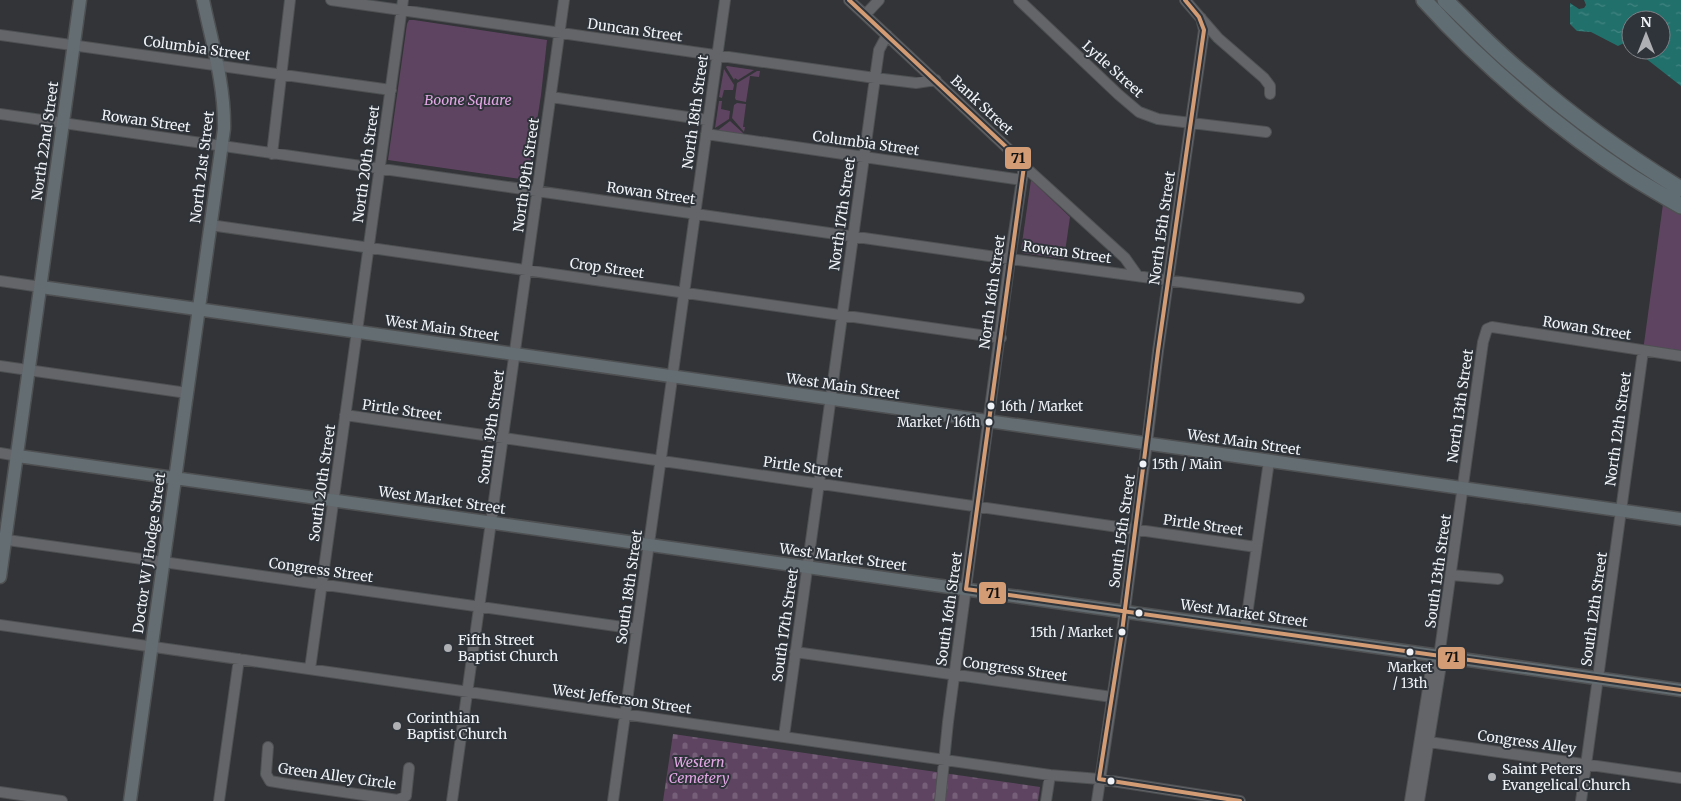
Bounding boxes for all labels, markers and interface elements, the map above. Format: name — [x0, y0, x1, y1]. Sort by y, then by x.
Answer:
north arrow — [1621, 10, 1671, 60]
text: N — [1640, 13, 1652, 31]
street label: Duncan Street — [586, 14, 684, 46]
street label: Columbia Street — [143, 32, 252, 64]
street label: Lytle Street — [1079, 37, 1148, 102]
street label: North 18th Street — [678, 53, 712, 170]
street label: Bank Street — [947, 72, 1017, 139]
street label: North 22nd Street — [28, 80, 62, 202]
park label: Boone Square — [424, 91, 512, 109]
street label: North 20th Street — [349, 104, 383, 224]
street label: Rowan Street — [100, 106, 192, 136]
street label: North 21st Street — [186, 109, 218, 224]
street label: North 19th Street — [509, 116, 543, 233]
street label: Columbia Street — [812, 127, 921, 159]
line badge: 71 — [1004, 146, 1032, 170]
text: 71 — [1011, 149, 1026, 167]
street label: North 17th Street — [825, 156, 859, 272]
street label: North 15th Street — [1145, 169, 1179, 286]
street label: Rowan Street — [605, 178, 697, 208]
street label: North 16th Street — [975, 233, 1009, 350]
street label: Rowan Street — [1021, 237, 1113, 267]
street label: Crop Street — [569, 254, 646, 282]
street label: West Main Street — [383, 311, 501, 345]
street label: Rowan Street — [1541, 312, 1633, 344]
street label: North 13th Street — [1443, 347, 1477, 464]
street label: South 19th Street — [474, 368, 508, 485]
street label: West Main Street — [784, 369, 902, 403]
street label: North 12th Street — [1601, 370, 1635, 487]
street label: Pirtle Street — [361, 396, 444, 425]
place label: 16th / Market — [1000, 398, 1083, 415]
marker: 16th / Market — [986, 401, 996, 411]
place label: Market / 16th — [897, 414, 980, 431]
marker: Market / 16th — [984, 417, 994, 427]
street label: South 20th Street — [305, 423, 339, 543]
street label: West Main Street — [1185, 425, 1303, 459]
street label: Pirtle Street — [762, 453, 845, 482]
place label: 15th / Main — [1152, 456, 1223, 473]
marker: 15th / Main — [1138, 459, 1148, 469]
street label: Doctor W J Hodge Street — [129, 471, 169, 635]
street label: South 15th Street — [1105, 472, 1139, 589]
street label: West Market Street — [376, 482, 507, 518]
street label: Pirtle Street — [1162, 511, 1245, 540]
street label: South 13th Street — [1421, 512, 1455, 629]
street label: South 18th Street — [612, 528, 646, 645]
street label: West Market Street — [777, 539, 908, 575]
street label: South 16th Street — [932, 550, 966, 667]
street label: South 12th Street — [1577, 550, 1611, 667]
street label: Congress Street — [268, 554, 375, 586]
street label: South 17th Street — [768, 567, 802, 683]
line badge: 71 — [978, 581, 1007, 605]
text: 71 — [986, 584, 1001, 602]
street label: West Market Street — [1178, 595, 1309, 631]
unlabelled marker — [1134, 608, 1144, 618]
place label: 15th / Market — [1030, 624, 1113, 641]
marker: 15th / Market — [1117, 627, 1127, 637]
place label: Fifth Street Baptist Church — [458, 631, 558, 665]
marker: Fifth Street Baptist Church — [442, 642, 454, 654]
line badge: 71 — [1437, 646, 1466, 670]
marker: Market / 13th — [1405, 647, 1415, 657]
text: 71 — [1445, 648, 1460, 666]
street label: Congress Street — [962, 653, 1069, 685]
place label: Market / 13th — [1387, 659, 1433, 692]
street label: West Jefferson Street — [550, 680, 693, 718]
place label: Corinthian Baptist Church — [407, 709, 507, 743]
marker: Corinthian Baptist Church — [391, 720, 403, 732]
street label: Congress Alley — [1476, 726, 1578, 758]
park label: Western Cemetery — [668, 753, 730, 787]
street label: Green Alley Circle — [277, 759, 397, 793]
place label: Saint Peters Evangelical Church — [1502, 760, 1631, 794]
marker: Saint Peters Evangelical Church — [1486, 771, 1498, 783]
unlabelled marker — [1106, 776, 1116, 786]

